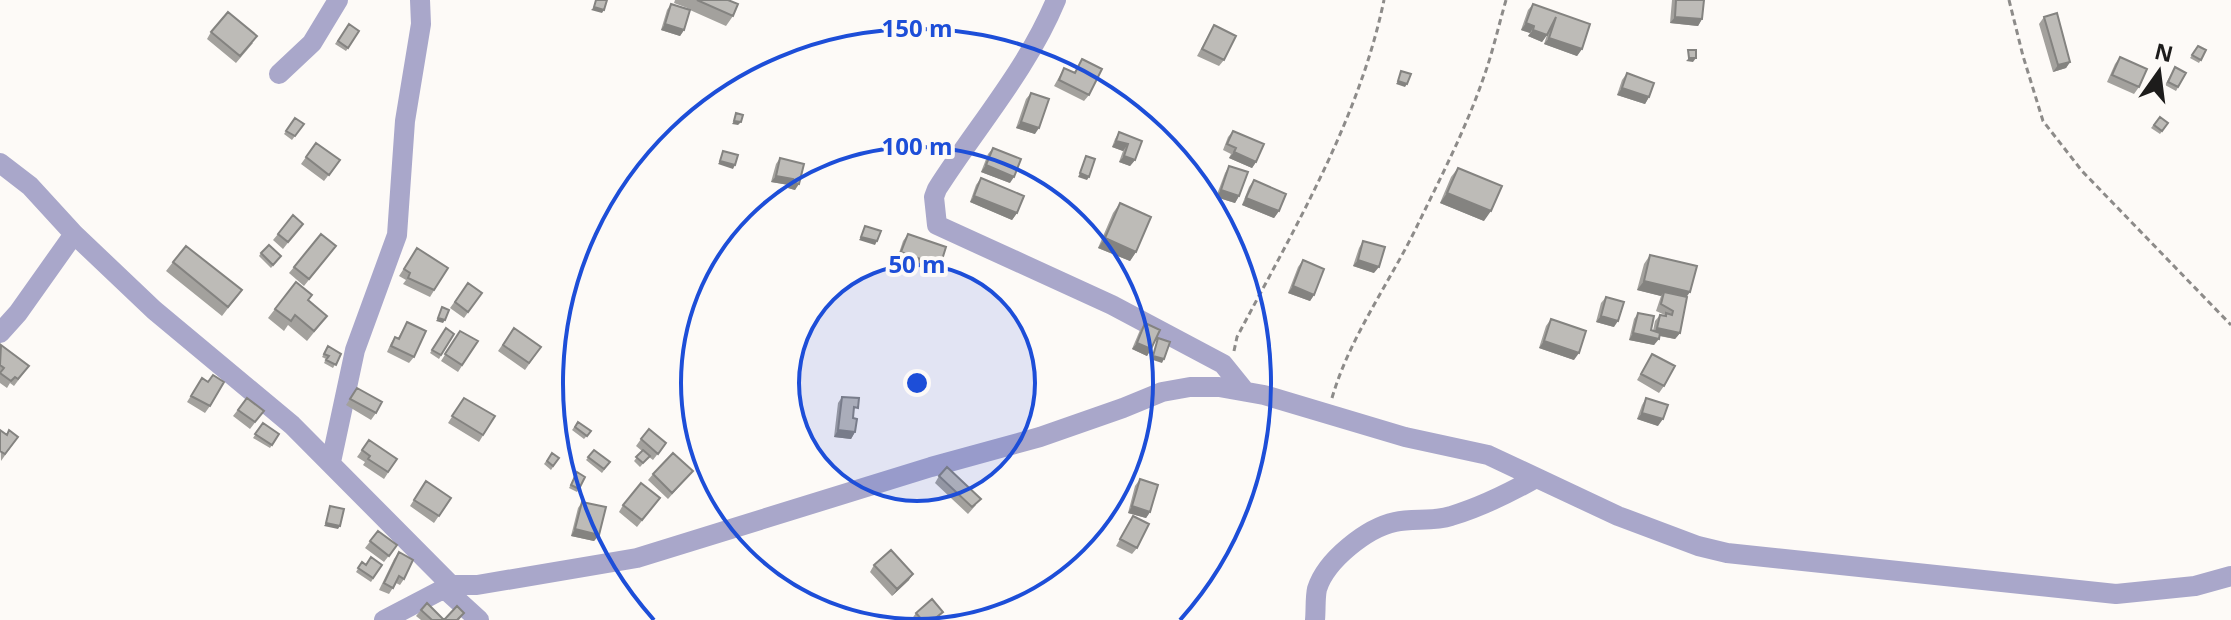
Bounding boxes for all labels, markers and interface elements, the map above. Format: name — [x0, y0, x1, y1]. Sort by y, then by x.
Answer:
text: 150 m — [882, 11, 952, 44]
north arrow — [2119, 32, 2199, 112]
text: N — [2152, 35, 2176, 68]
text: 100 m — [882, 129, 952, 162]
text: 50 m — [888, 247, 946, 280]
centre of rings — [903, 369, 931, 397]

